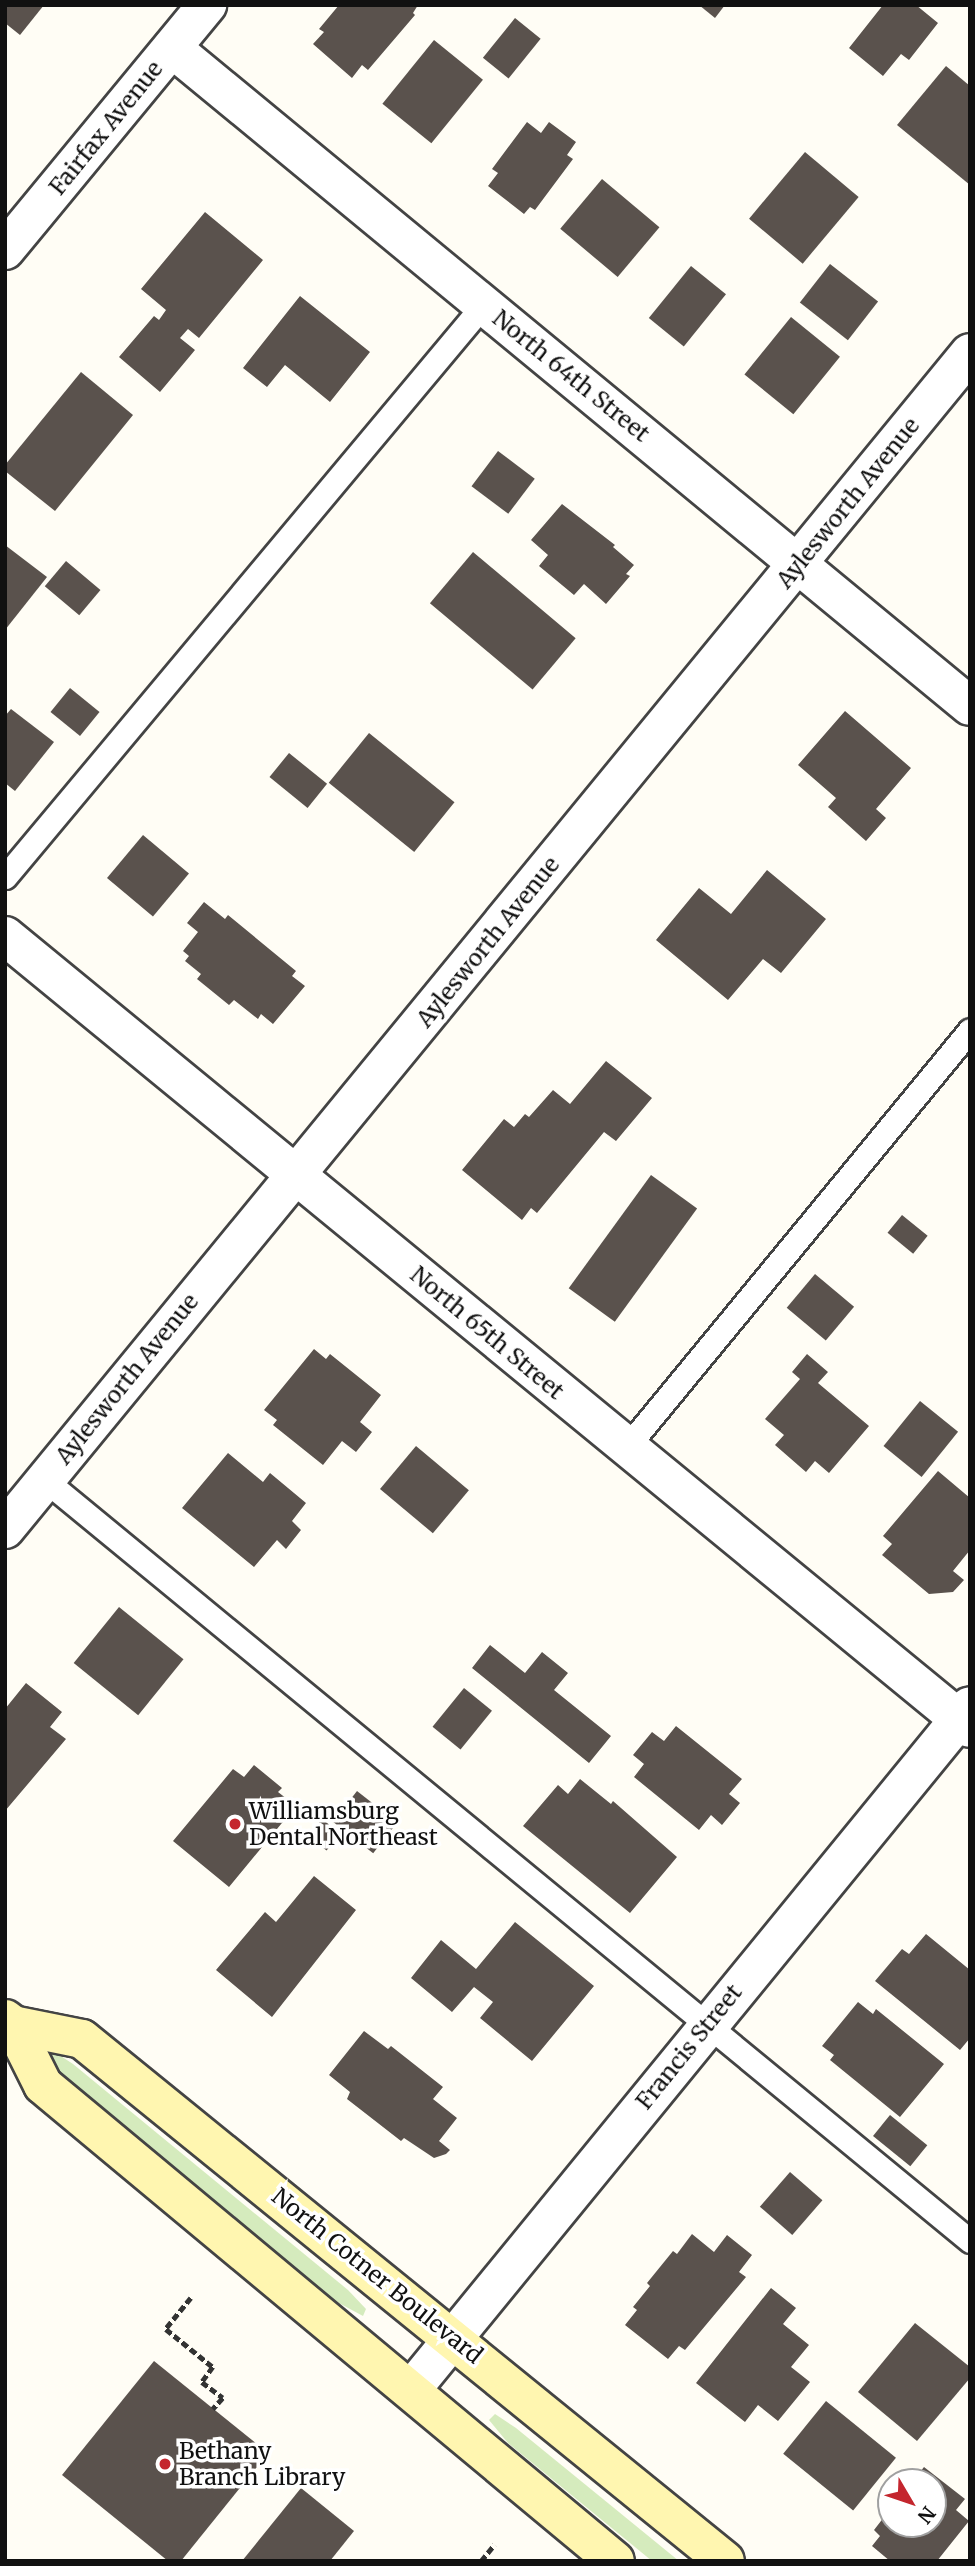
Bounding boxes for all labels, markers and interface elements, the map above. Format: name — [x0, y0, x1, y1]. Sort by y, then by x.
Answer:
street label: Fairfax Avenue — [44, 55, 168, 201]
street label: North 64th Street — [487, 304, 655, 448]
street label: Aylesworth Avenue — [771, 412, 925, 594]
street label: Aylesworth Avenue — [411, 851, 565, 1033]
street label: North 65th Street — [405, 1261, 569, 1405]
street label: Aylesworth Avenue — [50, 1288, 204, 1470]
place label: Williamsburg Dental Northeast — [249, 1797, 438, 1851]
marker: Williamsburg Dental Northeast — [227, 1816, 243, 1832]
street label: Francis Street — [630, 1979, 748, 2115]
street label: North Cotner Boulevard — [266, 2183, 488, 2369]
place label: Bethany Branch Library — [179, 2437, 345, 2491]
marker: Bethany Branch Library — [157, 2456, 173, 2472]
north arrow — [877, 2468, 947, 2538]
text: N — [913, 2502, 941, 2528]

